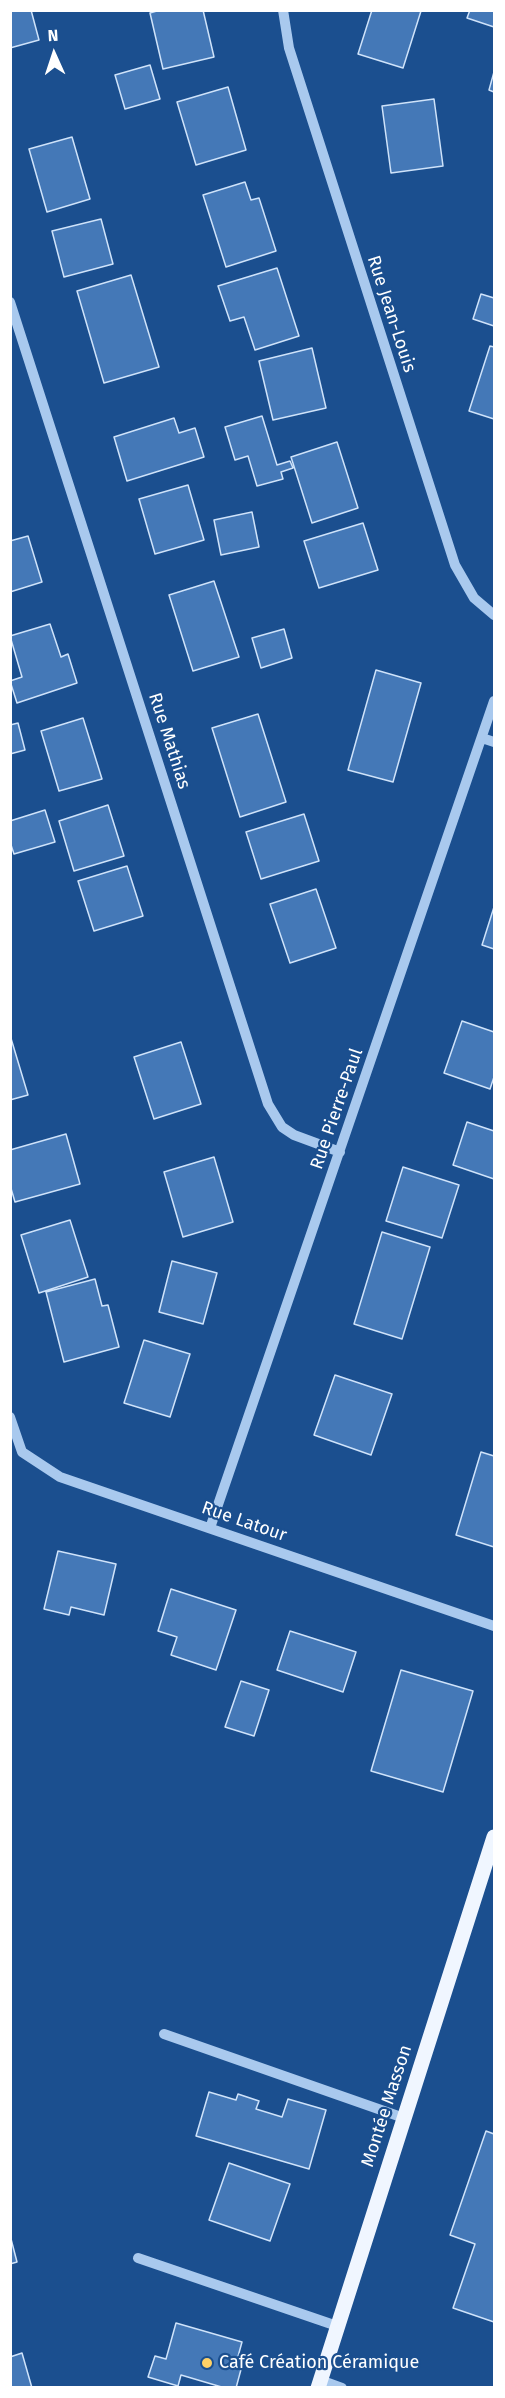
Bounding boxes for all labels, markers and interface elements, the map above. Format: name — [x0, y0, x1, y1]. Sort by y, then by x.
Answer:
north arrow — [24, 24, 84, 84]
text: N — [47, 26, 59, 45]
street label: Rue Jean-Louis — [362, 253, 420, 375]
street label: Rue Mathias — [143, 690, 195, 792]
street label: Rue Pierre-Paul — [306, 1046, 368, 1172]
street label: Rue Latour — [199, 1497, 289, 1547]
street label: Montée Masson — [357, 2042, 417, 2170]
place label: Café Création Céramique — [219, 2352, 419, 2374]
marker: Café Création Céramique — [200, 2356, 214, 2370]

